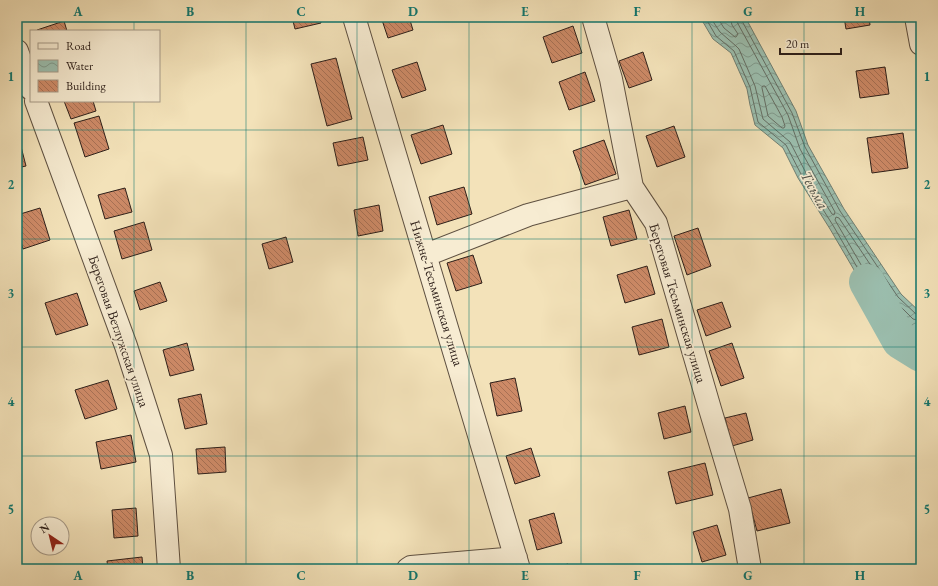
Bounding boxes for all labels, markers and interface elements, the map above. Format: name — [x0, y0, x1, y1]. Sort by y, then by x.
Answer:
text: A — [72, 3, 83, 20]
text: B — [186, 3, 194, 20]
text: C — [296, 3, 306, 20]
text: D — [408, 3, 418, 20]
text: E — [521, 3, 529, 20]
text: F — [633, 3, 641, 20]
text: G — [743, 3, 753, 20]
text: H — [855, 3, 866, 20]
legend — [30, 30, 160, 102]
scale bar — [780, 30, 841, 56]
text: 20 m — [786, 36, 810, 52]
text: Road — [66, 38, 92, 54]
text: Water — [66, 58, 93, 74]
text: 1 — [8, 68, 15, 85]
text: 1 — [924, 68, 931, 85]
text: Building — [66, 78, 107, 94]
water label: Тесьма — [797, 167, 833, 213]
text: 2 — [8, 176, 15, 193]
text: 2 — [924, 176, 931, 193]
street label: Нижне-Тесьминская улица — [406, 218, 468, 368]
street label: Береговая Тесьминская улица — [645, 221, 711, 385]
street label: Береговая Ветлужская улица — [85, 253, 154, 410]
text: 3 — [8, 285, 15, 302]
text: 3 — [924, 285, 931, 302]
text: 4 — [8, 393, 15, 410]
text: 4 — [924, 393, 931, 410]
text: 5 — [8, 501, 14, 518]
text: 5 — [924, 501, 930, 518]
north arrow — [30, 516, 70, 556]
text: N — [37, 519, 52, 536]
text: A — [72, 567, 83, 584]
text: B — [186, 567, 194, 584]
text: C — [296, 567, 306, 584]
text: D — [408, 567, 418, 584]
text: E — [521, 567, 529, 584]
text: F — [633, 567, 641, 584]
text: G — [743, 567, 753, 584]
text: H — [855, 567, 866, 584]

